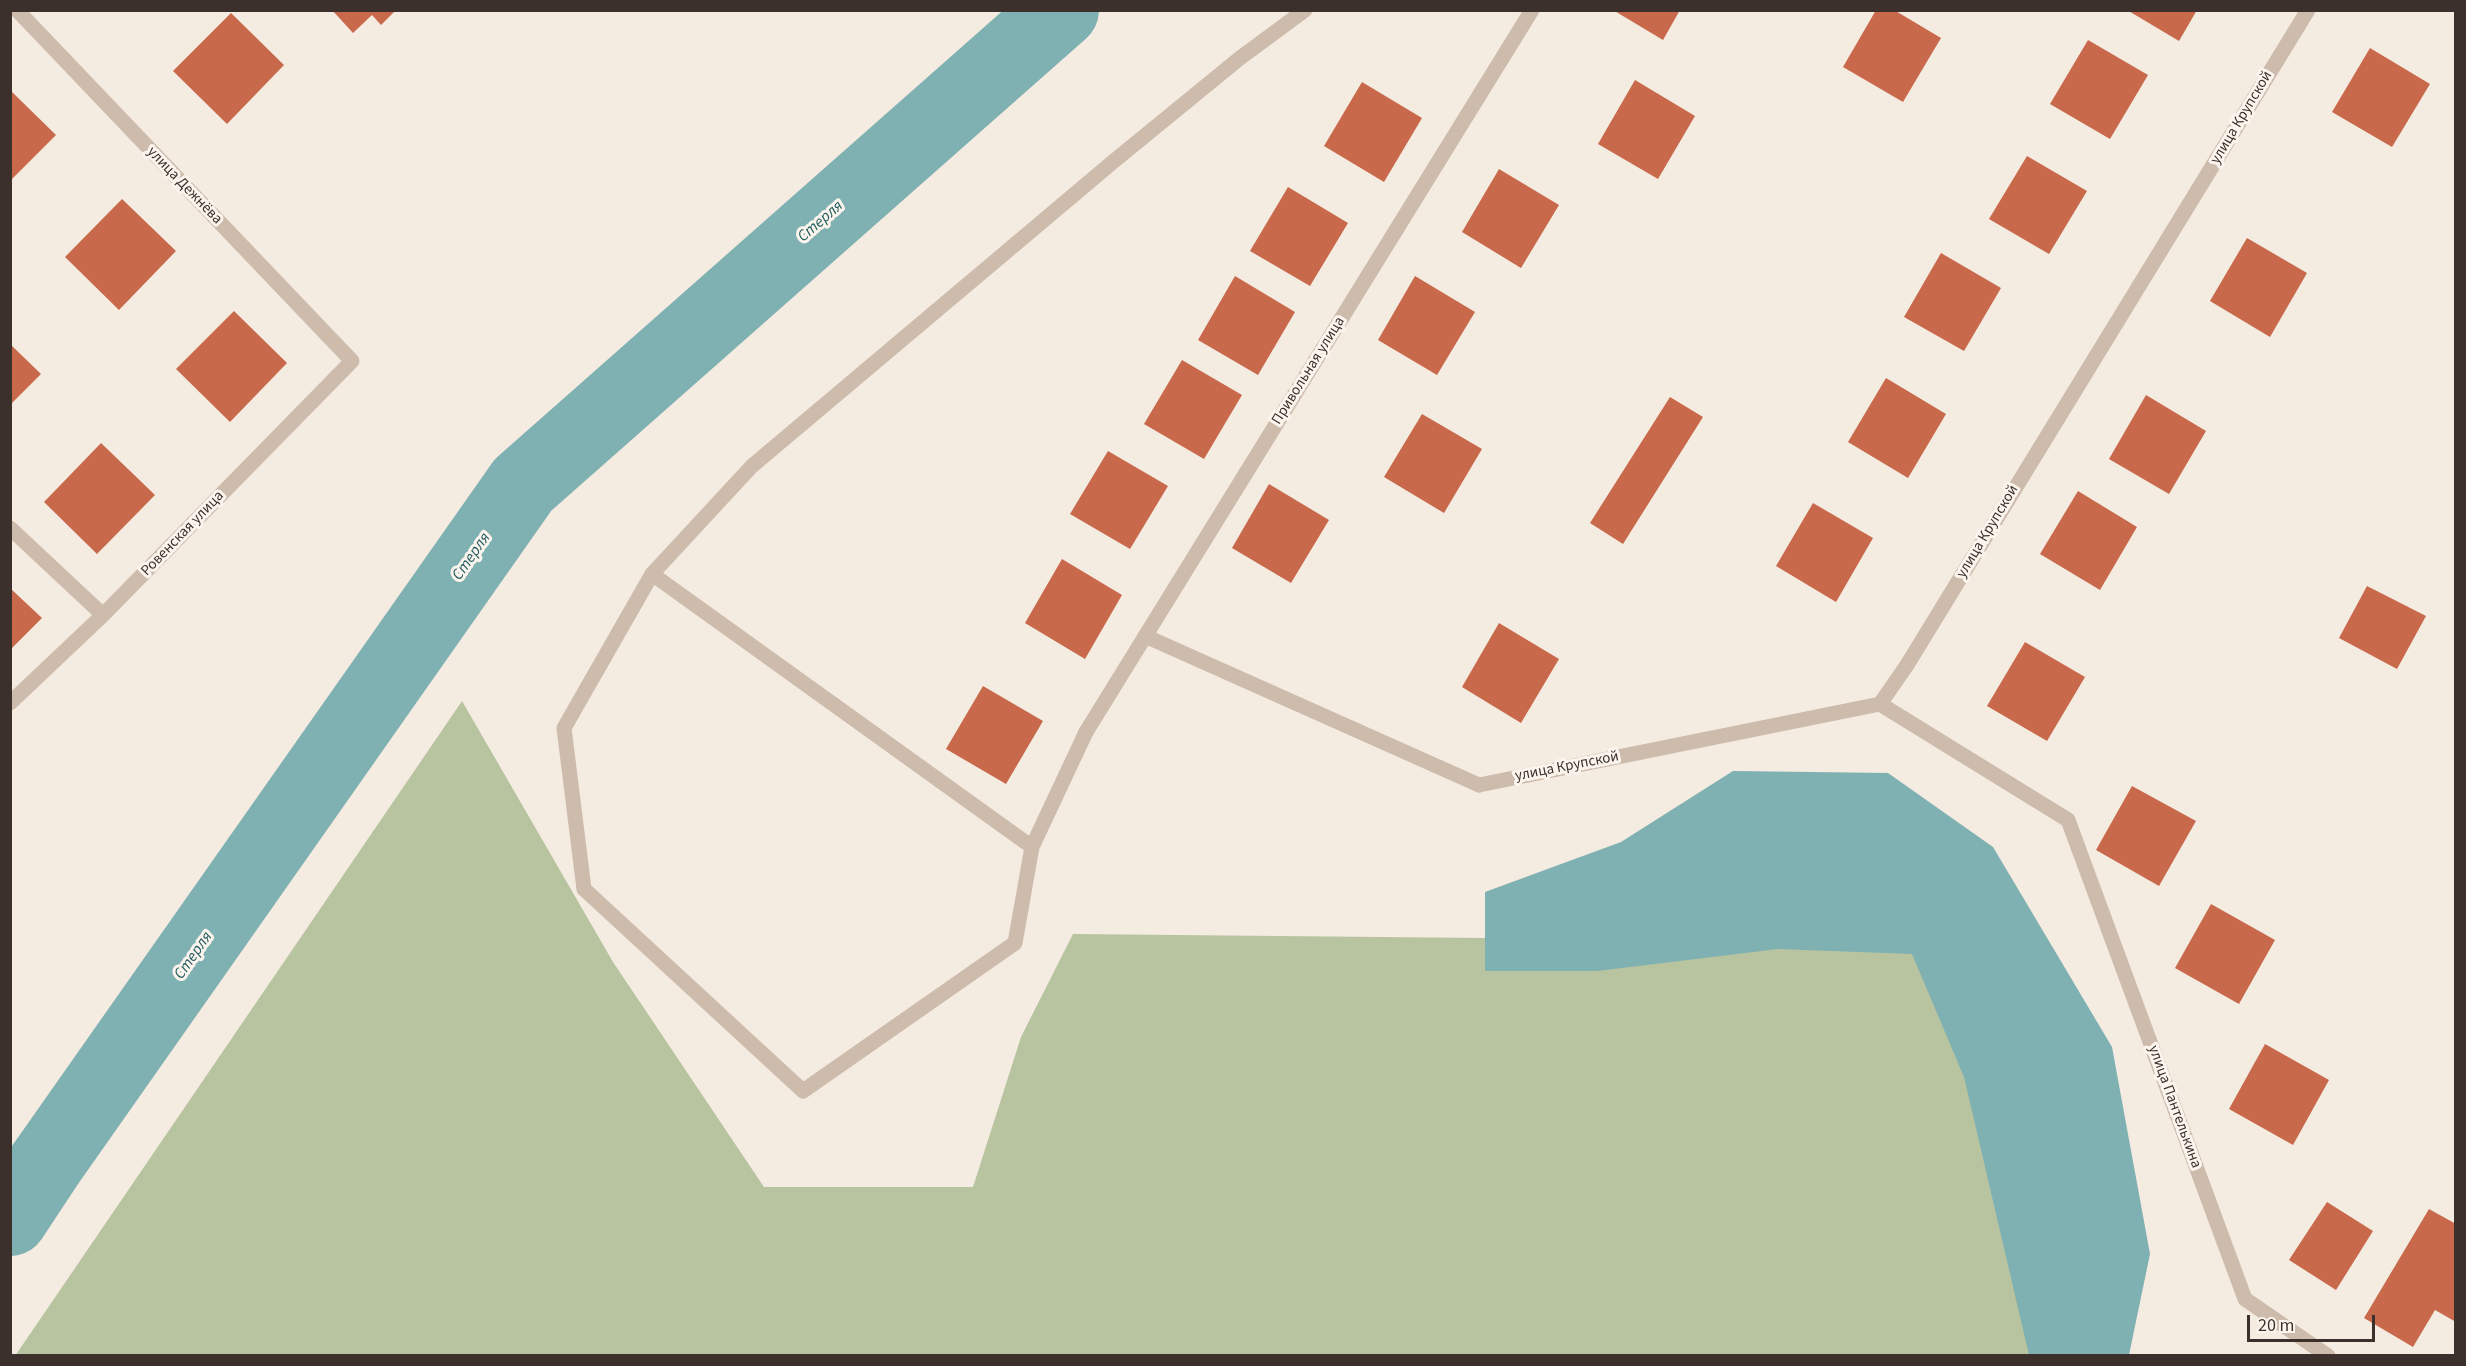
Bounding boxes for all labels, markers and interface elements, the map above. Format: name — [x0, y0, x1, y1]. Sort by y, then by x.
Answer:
street label: улица Крупской — [2207, 68, 2277, 168]
street label: улица Дежнёва — [143, 144, 225, 228]
water label: Стерля — [794, 197, 848, 247]
street label: Привольная улица — [1269, 314, 1349, 428]
street label: улица Крупской — [1953, 482, 2023, 582]
street label: Ровенская улица — [138, 488, 228, 580]
water label: Стерля — [449, 529, 495, 585]
street label: улица Крупской — [1514, 748, 1620, 786]
water label: Стерля — [171, 928, 217, 984]
street label: улица Пантелькина — [2143, 1043, 2205, 1171]
scale bar — [2250, 1303, 2378, 1341]
text: 20 m — [2258, 1313, 2294, 1338]

